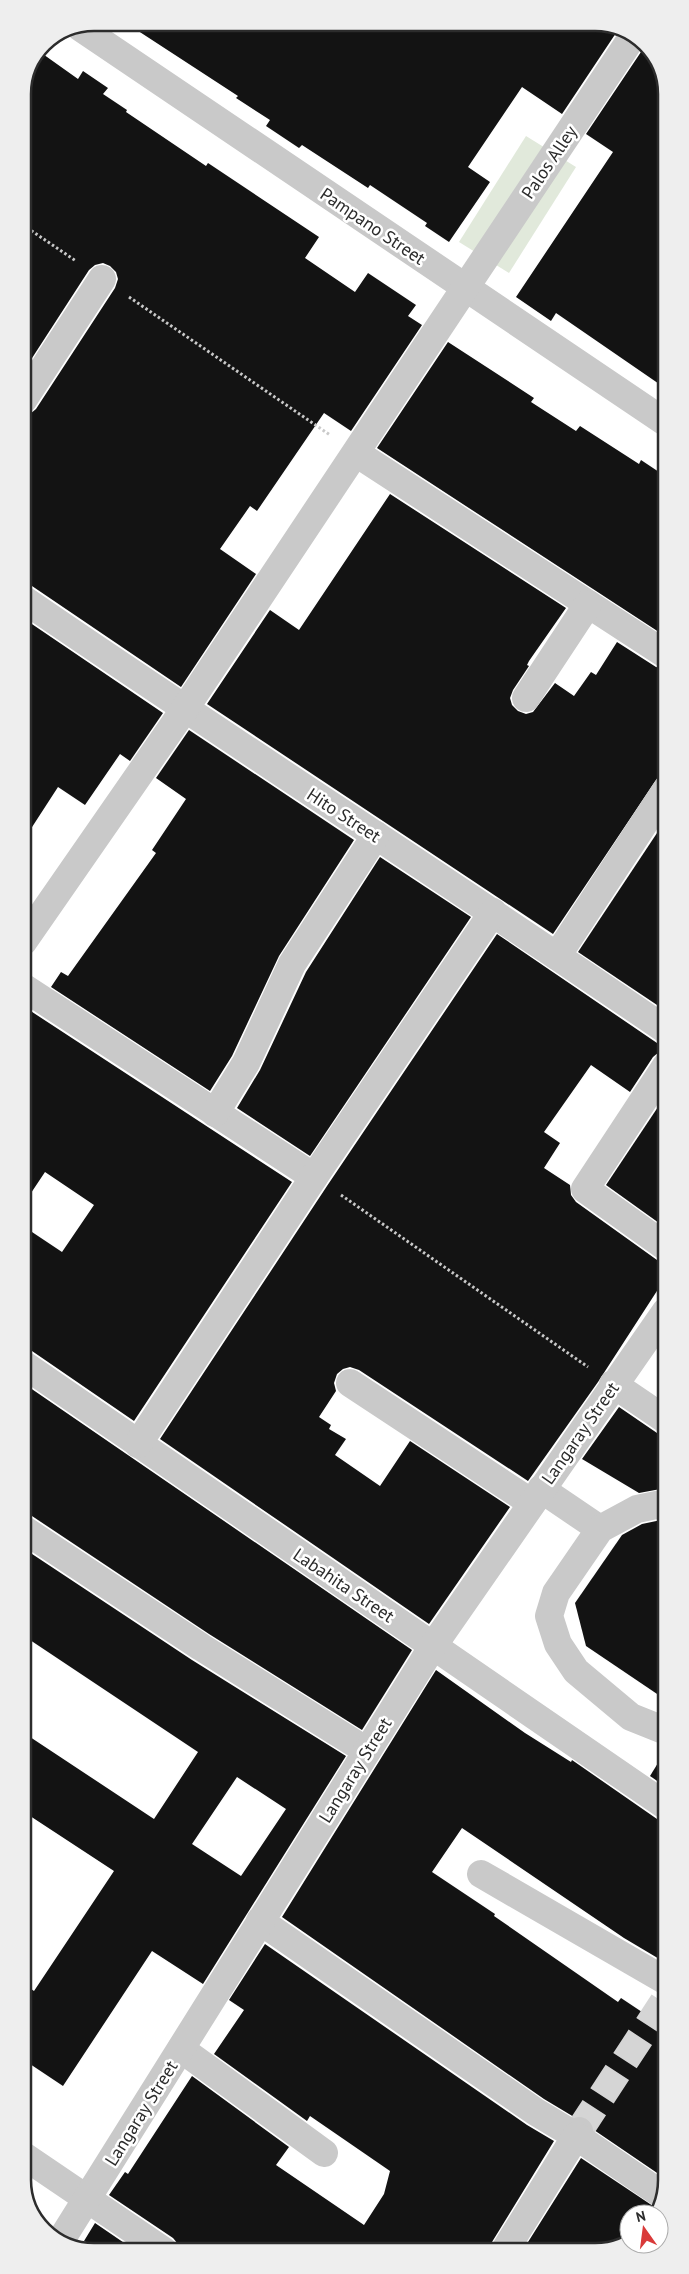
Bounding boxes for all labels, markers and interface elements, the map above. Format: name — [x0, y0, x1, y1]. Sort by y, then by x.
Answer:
street label: Palos Alley — [516, 121, 582, 203]
street label: Pampano Street — [316, 182, 430, 270]
street label: Hito Street — [303, 783, 385, 847]
street label: Langaray Street — [536, 1377, 624, 1489]
street label: Labahita Street — [289, 1543, 399, 1627]
street label: Langaray Street — [313, 1713, 397, 1827]
street label: Langaray Street — [99, 2056, 183, 2170]
north arrow — [619, 2204, 669, 2254]
text: N — [634, 2207, 647, 2226]

